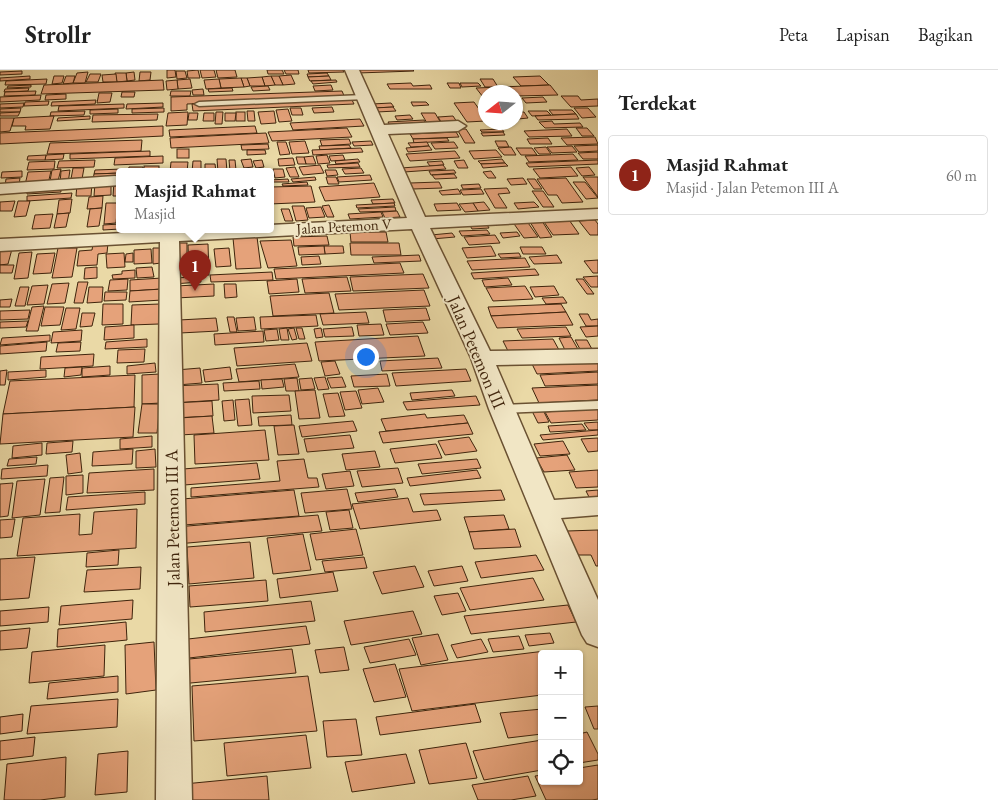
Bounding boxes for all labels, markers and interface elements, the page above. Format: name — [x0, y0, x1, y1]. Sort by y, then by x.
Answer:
text: Strollr — [25, 19, 91, 50]
text: Peta — [779, 23, 808, 46]
text: Lapisan — [836, 23, 890, 46]
text: Bagikan — [918, 23, 973, 46]
north arrow — [478, 85, 523, 130]
text: Terdekat — [618, 89, 696, 116]
text: Masjid Rahmat — [666, 152, 788, 177]
text: 1 — [631, 165, 639, 186]
text: 60 m — [946, 165, 977, 186]
popup — [116, 168, 274, 233]
text: Masjid · Jalan Petemon III A — [666, 177, 839, 198]
text: Masjid Rahmat — [134, 178, 256, 203]
text: Masjid — [134, 203, 175, 224]
street label: Jalan Petemon V — [294, 214, 393, 238]
pin: 1 — [179, 250, 211, 291]
street label: Jalan Petemon III — [442, 290, 511, 412]
your location — [353, 344, 379, 370]
street label: Jalan Petemon III A — [159, 449, 185, 589]
map controls — [538, 650, 583, 785]
button: + — [538, 650, 583, 695]
button: − — [538, 695, 583, 740]
button: locate — [538, 740, 583, 785]

